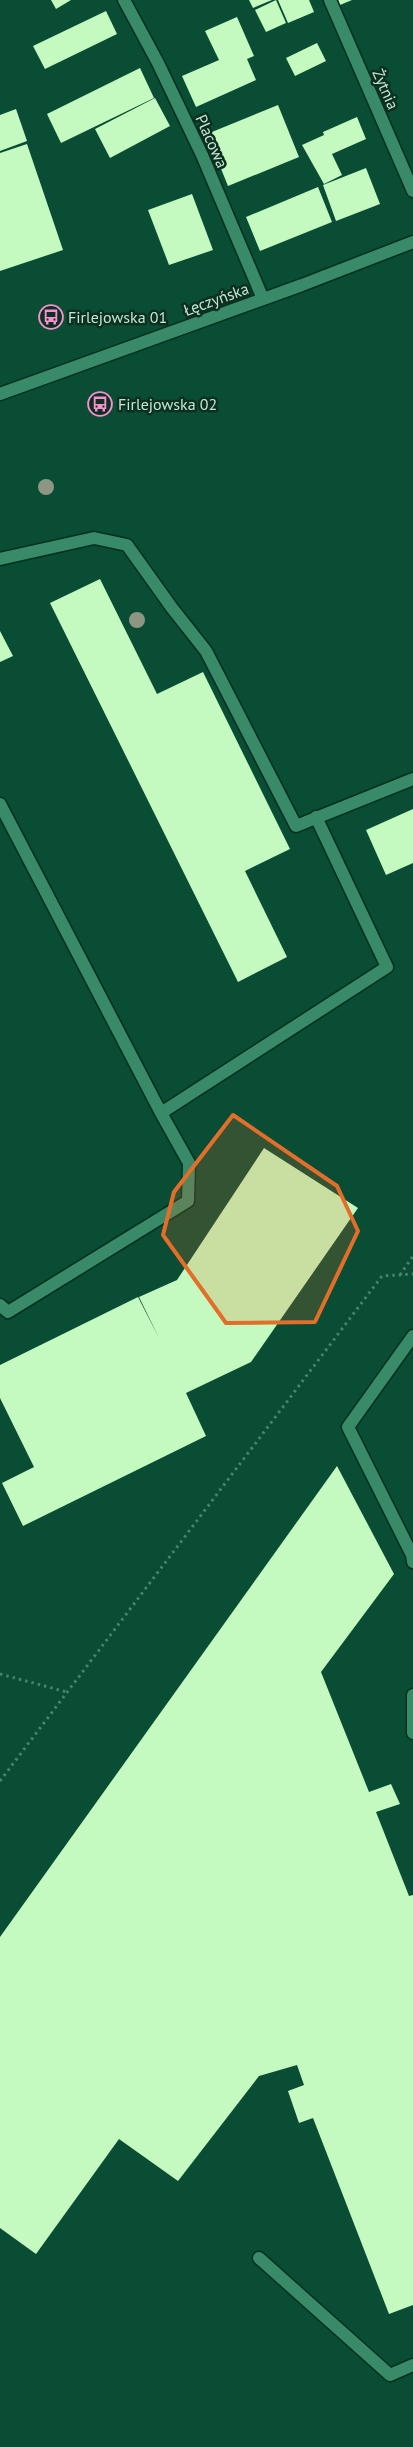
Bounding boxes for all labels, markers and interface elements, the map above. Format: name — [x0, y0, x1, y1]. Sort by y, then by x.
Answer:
street label: Żytnia — [368, 66, 404, 112]
street label: Placowa — [191, 111, 233, 171]
street label: Łęczyńska — [181, 278, 251, 320]
bus stop icon: Firlejowska 01 — [38, 304, 64, 330]
place label: Firlejowska 01 — [68, 307, 167, 327]
bus stop icon: Firlejowska 02 — [87, 391, 113, 417]
place label: Firlejowska 02 — [118, 394, 217, 414]

